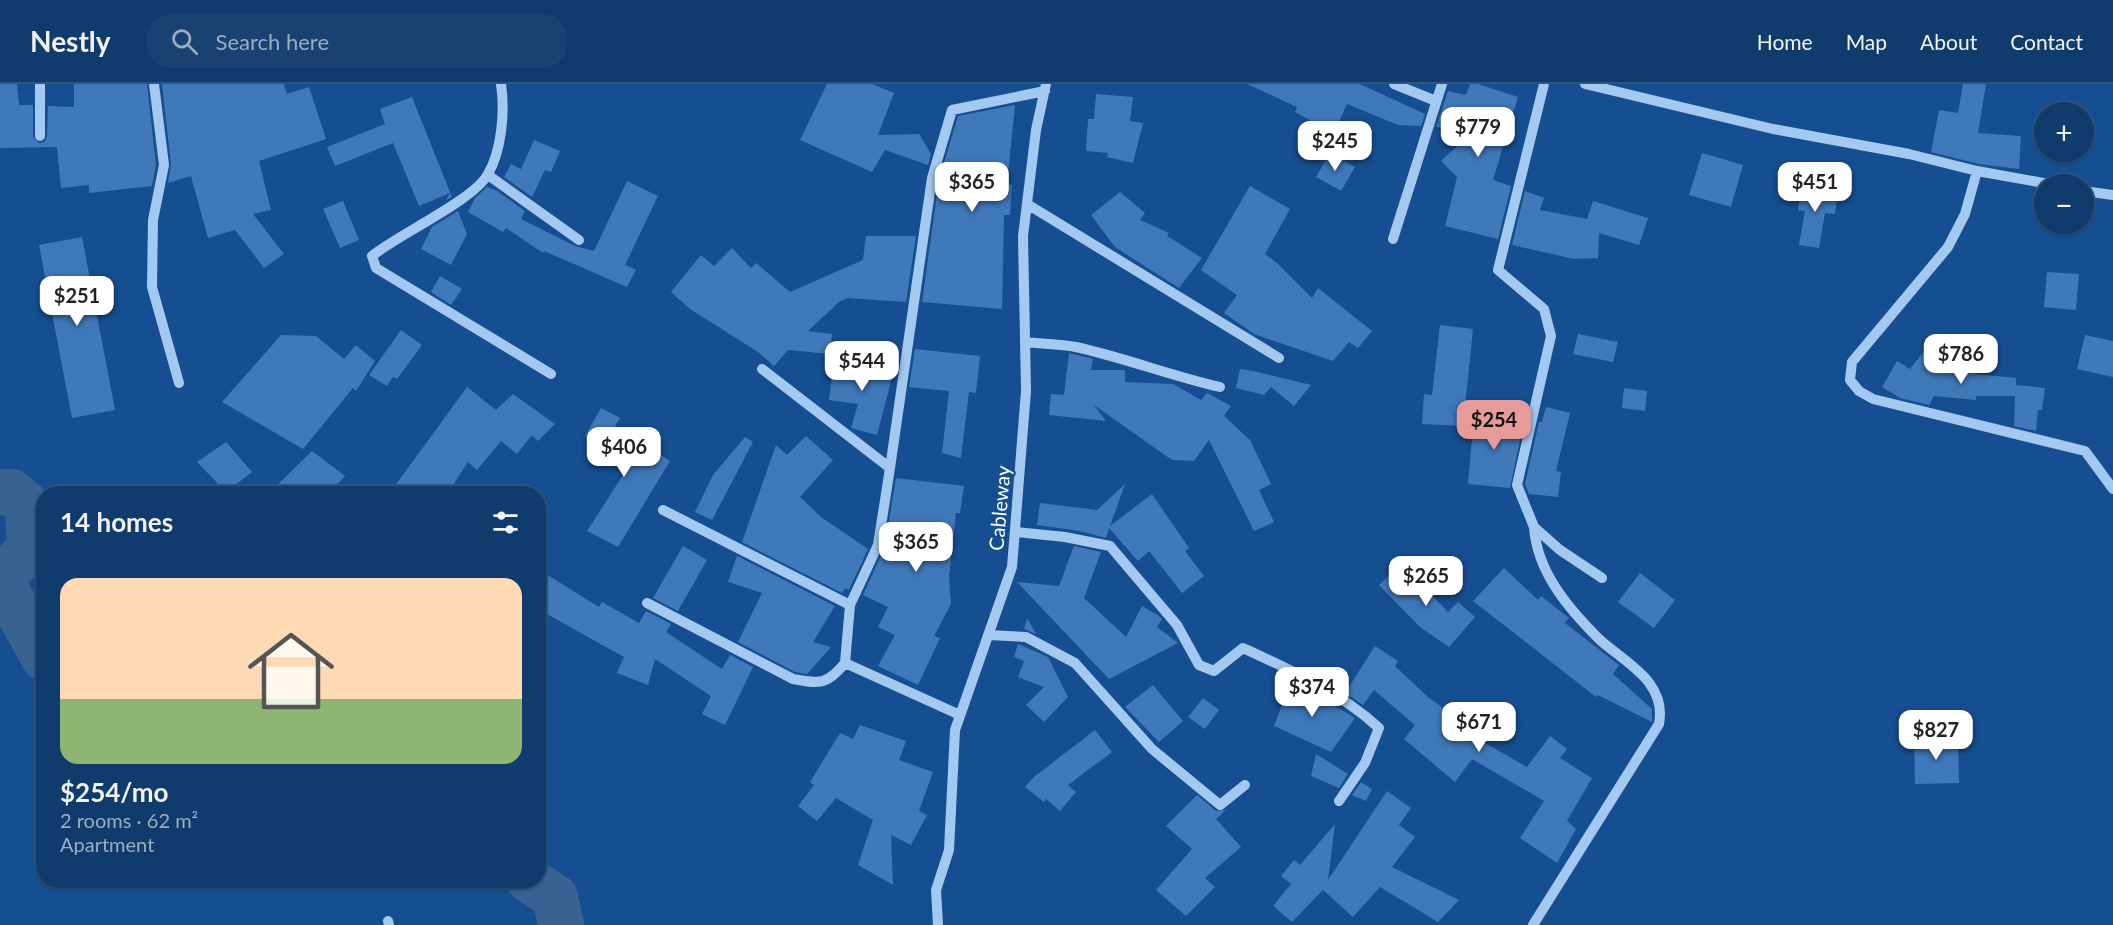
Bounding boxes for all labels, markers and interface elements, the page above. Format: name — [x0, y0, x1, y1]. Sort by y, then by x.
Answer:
search box — [147, 14, 567, 68]
text: Nestly — [30, 24, 111, 58]
icon: search — [168, 25, 201, 58]
text: Search here — [216, 28, 329, 55]
text: Home — [1757, 29, 1813, 54]
text: Map — [1846, 29, 1887, 54]
text: About — [1920, 29, 1977, 54]
text: Contact — [2010, 29, 2083, 54]
map controls — [2034, 102, 2094, 234]
button: + — [2034, 102, 2094, 162]
pin: $779 — [1442, 107, 1514, 158]
text: $779 — [1455, 114, 1501, 138]
pin: $245 — [1299, 121, 1371, 172]
text: $245 — [1312, 128, 1358, 152]
pin: $365 — [936, 162, 1008, 213]
pin: $451 — [1779, 162, 1851, 213]
text: $365 — [949, 169, 995, 193]
text: $451 — [1792, 169, 1838, 193]
button: − — [2034, 174, 2094, 234]
pin: $251 — [41, 276, 113, 327]
text: $251 — [54, 283, 100, 307]
pin: $786 — [1925, 334, 1997, 385]
pin: $544 — [826, 341, 898, 392]
text: $786 — [1938, 341, 1984, 365]
text: $544 — [839, 348, 885, 372]
pin: $254 — [1458, 400, 1530, 451]
text: $254 — [1471, 407, 1517, 431]
pin: $406 — [588, 427, 660, 478]
text: $406 — [601, 434, 647, 458]
street label: Cableway — [983, 464, 1015, 552]
text: 14 homes — [60, 506, 173, 538]
icon: filters — [489, 506, 522, 539]
pin: $365 — [880, 522, 952, 573]
text: $365 — [893, 529, 939, 553]
pin: $265 — [1390, 556, 1462, 607]
text: $265 — [1403, 563, 1449, 587]
icon: home — [237, 617, 345, 725]
pin: $374 — [1276, 667, 1348, 718]
text: $374 — [1289, 674, 1335, 698]
pin: $671 — [1443, 702, 1515, 753]
text: $671 — [1456, 709, 1502, 733]
pin: $827 — [1900, 710, 1972, 761]
text: $827 — [1913, 717, 1959, 741]
text: $254/mo — [60, 776, 168, 808]
text: 2 rooms · 62 m² — [60, 808, 198, 832]
text: Apartment — [60, 832, 154, 856]

